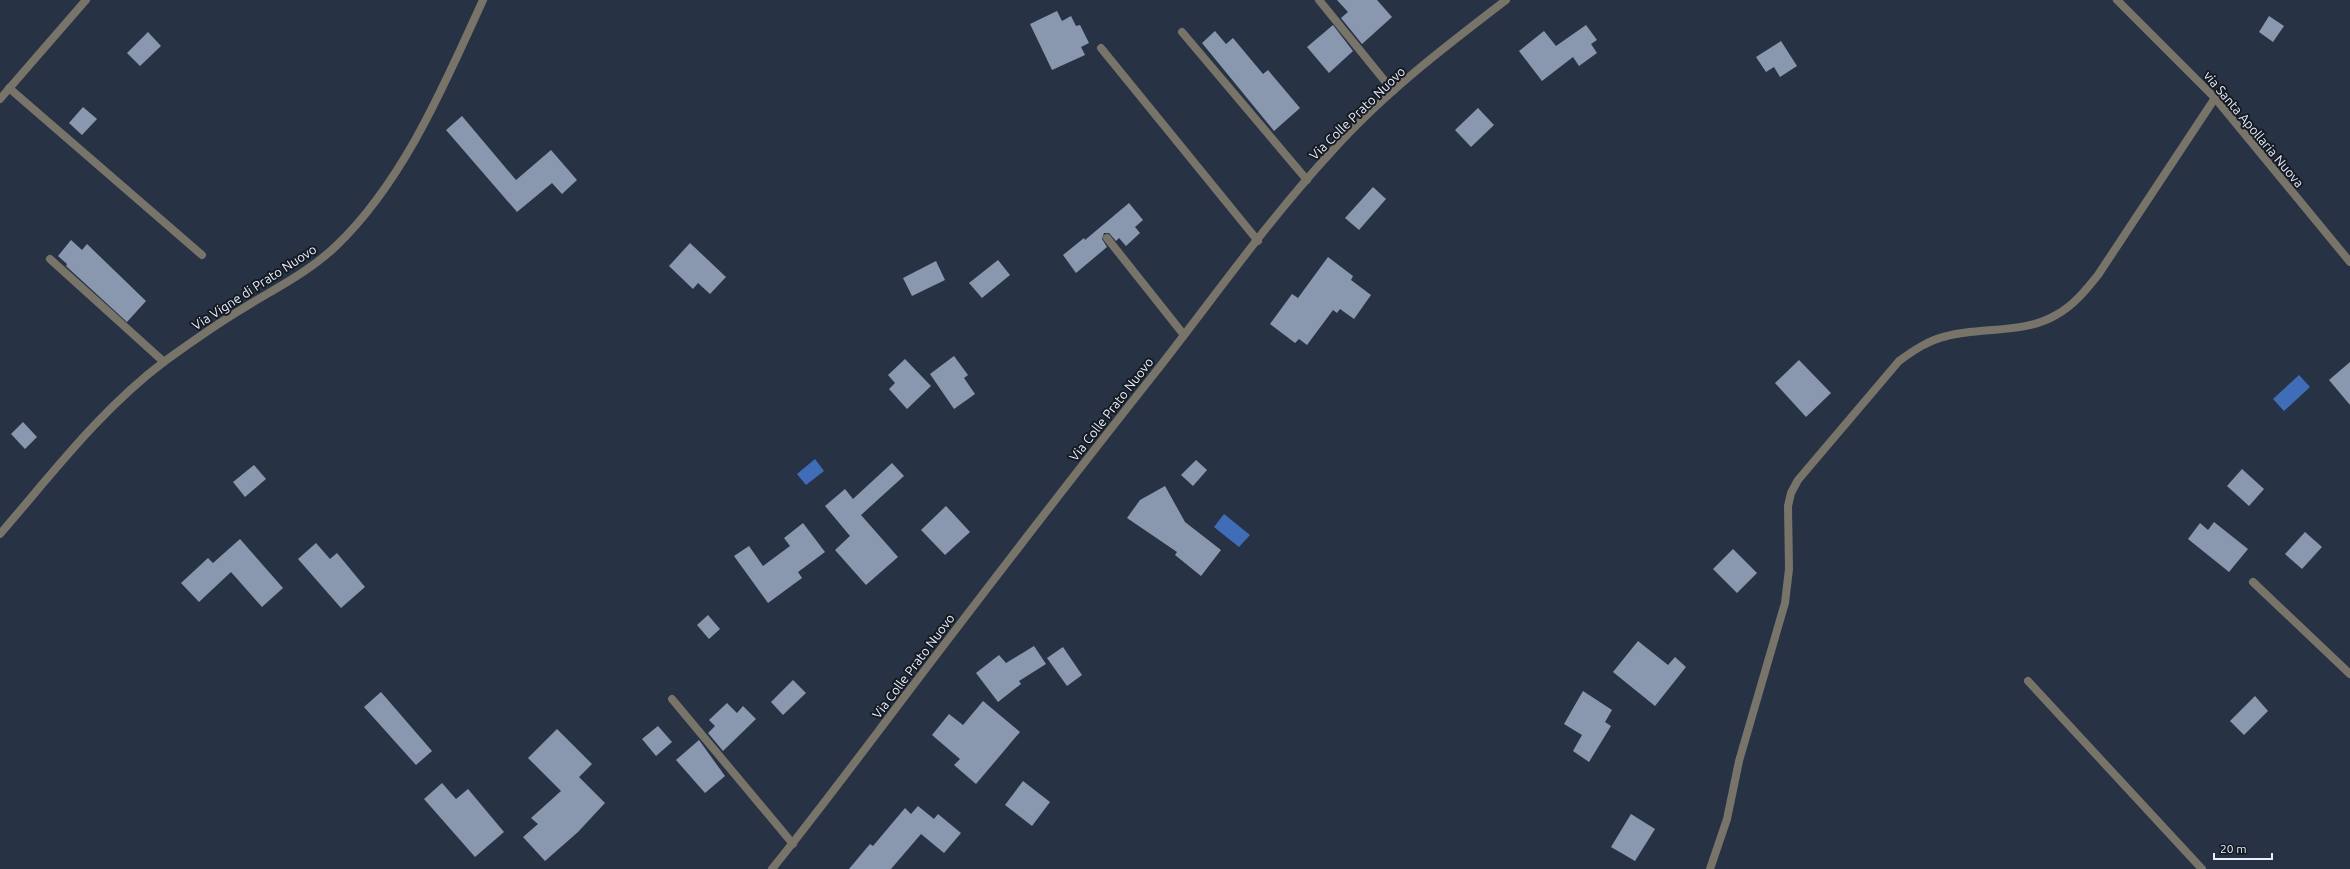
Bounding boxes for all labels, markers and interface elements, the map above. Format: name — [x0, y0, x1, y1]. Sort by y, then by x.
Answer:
street label: Via Colle Prato Nuovo — [1306, 64, 1408, 162]
street label: via Santa Apollaria Nuova — [2201, 68, 2307, 190]
street label: Via Vigne di Prato Nuovo — [189, 242, 319, 332]
street label: Via Colle Prato Nuovo — [1066, 355, 1156, 463]
street label: Via Colle Prato Nuovo — [869, 611, 957, 721]
scale bar — [2214, 835, 2272, 861]
text: 20 m — [2220, 842, 2247, 855]

